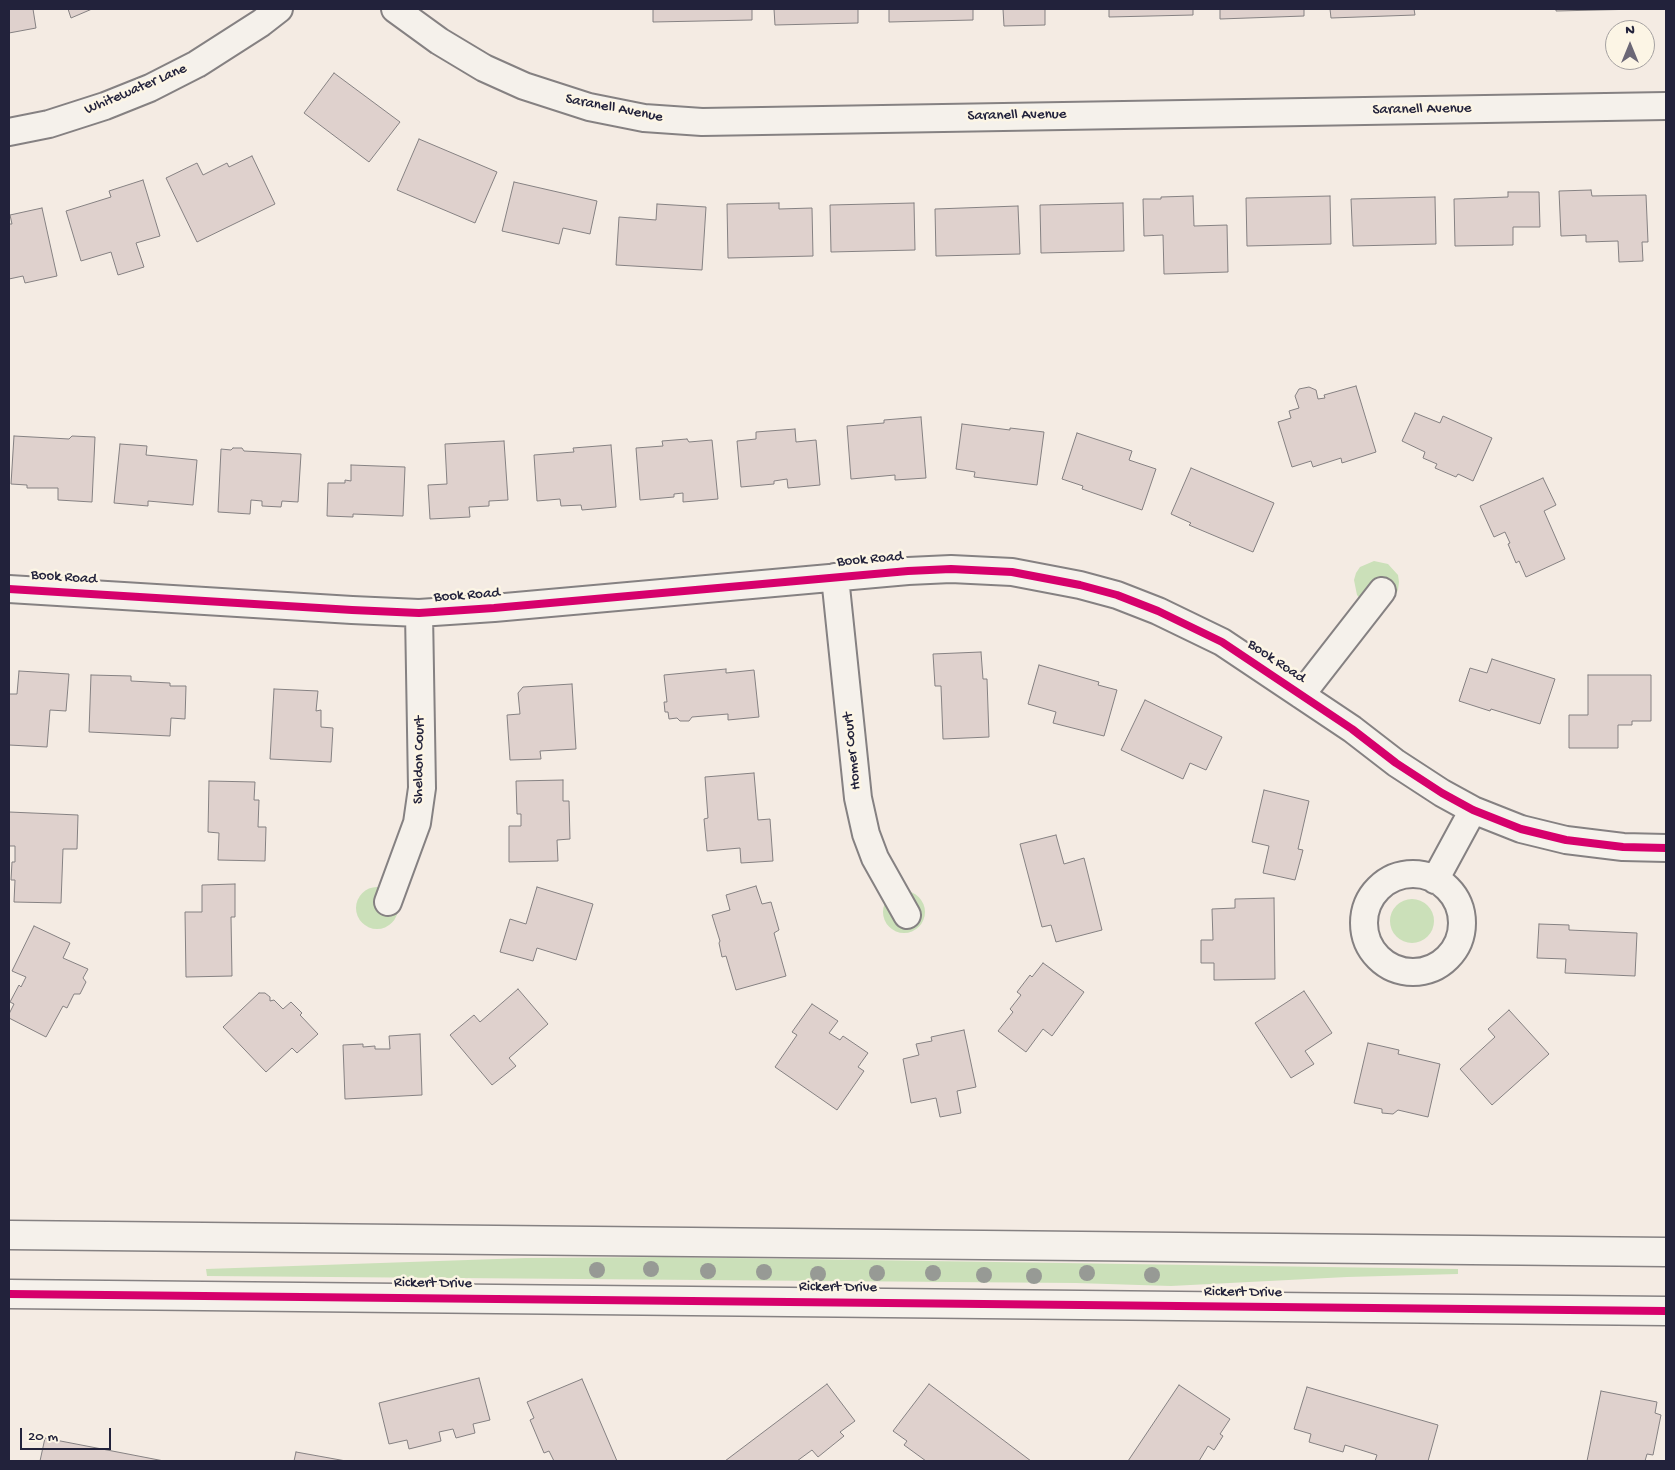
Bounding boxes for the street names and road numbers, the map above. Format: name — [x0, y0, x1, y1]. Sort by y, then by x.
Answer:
street label: Whitewater Lane — [82, 60, 190, 120]
street label: Saranell Avenue — [564, 91, 664, 127]
street label: Saranell Avenue — [1372, 100, 1472, 120]
street label: Saranell Avenue — [967, 106, 1067, 126]
street label: Book Road — [836, 548, 904, 572]
street label: Book Road — [30, 567, 98, 589]
street label: Book Road — [433, 585, 501, 607]
street label: Book Road — [1244, 636, 1308, 688]
street label: Homer Court — [840, 711, 866, 791]
street label: Sheldon Court — [410, 716, 430, 804]
street label: Rickert Drive — [394, 1274, 472, 1294]
street label: Rickert Drive — [799, 1278, 877, 1298]
street label: Rickert Drive — [1204, 1283, 1282, 1303]

